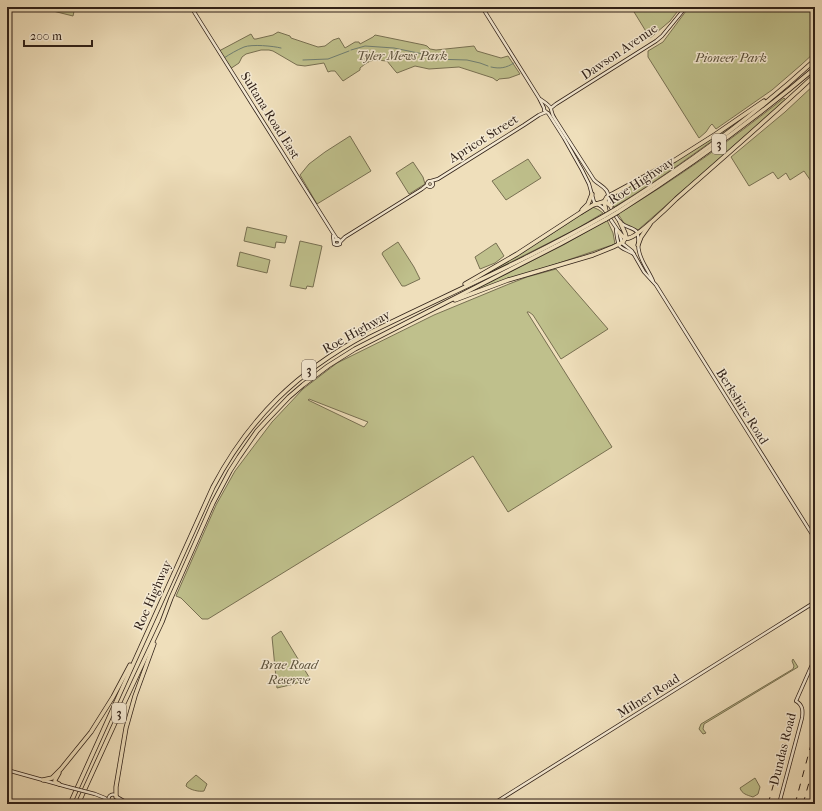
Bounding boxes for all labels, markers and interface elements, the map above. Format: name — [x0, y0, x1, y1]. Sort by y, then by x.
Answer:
street label: Dawson Avenue — [578, 20, 661, 83]
scale bar — [24, 22, 92, 48]
text: 200 m — [30, 29, 62, 43]
park label: Tyler Mews Park — [357, 48, 447, 63]
park label: Pioneer Park — [694, 50, 767, 65]
street label: Sultana Road East — [238, 69, 304, 162]
street label: Apricot Street — [445, 111, 521, 166]
road number: 3 — [712, 134, 726, 154]
street label: Roe Highway — [606, 153, 678, 207]
street label: Roe Highway — [320, 306, 394, 356]
road number: 3 — [302, 360, 316, 380]
street label: Berkshire Road — [713, 366, 772, 448]
street label: Roe Highway — [130, 557, 175, 633]
park label: Brae Road Reserve — [259, 657, 320, 687]
street label: Milner Road — [614, 670, 683, 720]
road number: 3 — [112, 703, 126, 723]
street label: Dundas Road — [766, 710, 799, 787]

